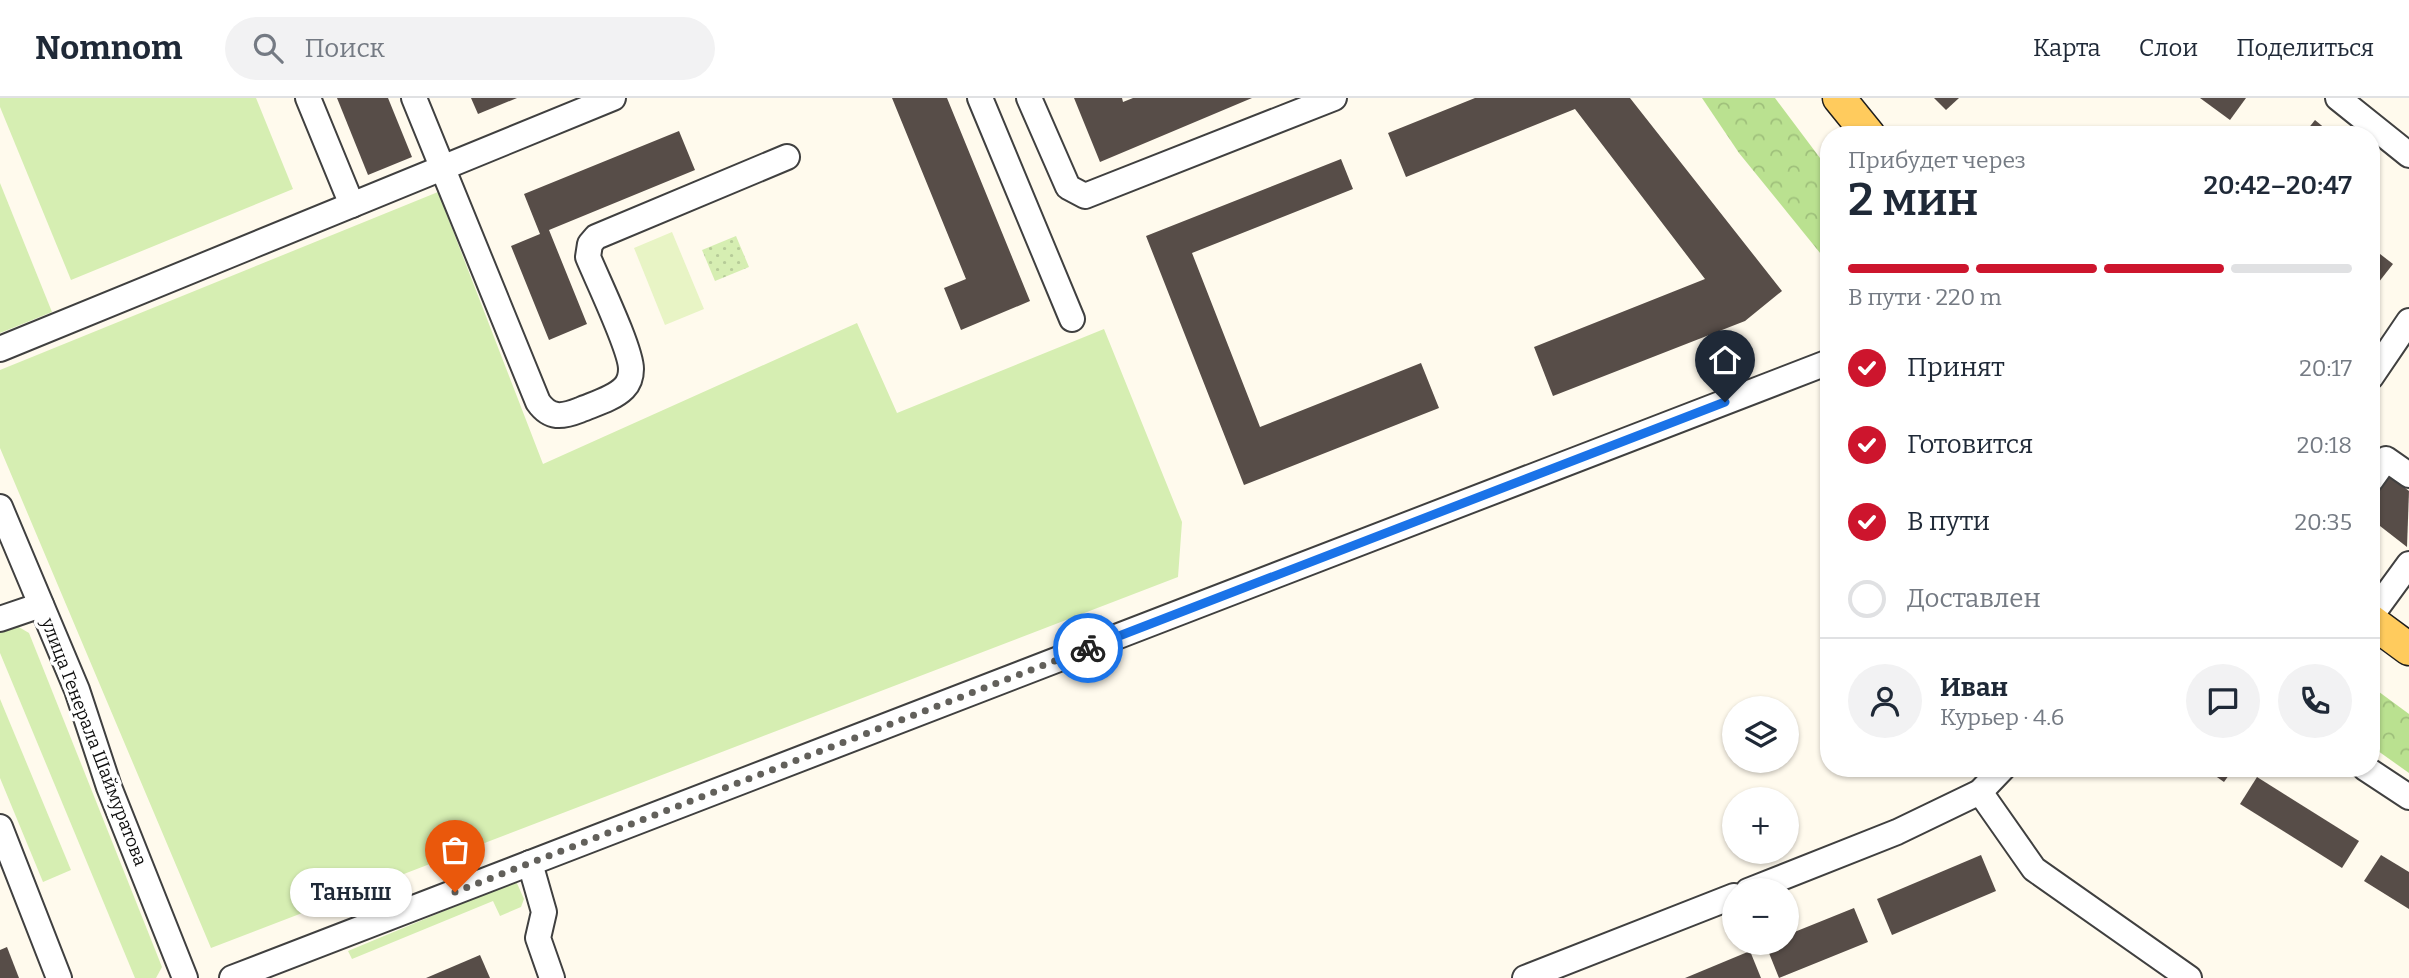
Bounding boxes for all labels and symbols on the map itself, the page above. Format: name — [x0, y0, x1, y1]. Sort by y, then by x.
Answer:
pin — [1695, 330, 1755, 402]
courier — [1053, 613, 1123, 683]
street label: улица Генерала Шаймуратова — [36, 614, 152, 869]
pin — [425, 820, 485, 892]
callout: Таныш — [290, 868, 413, 916]

